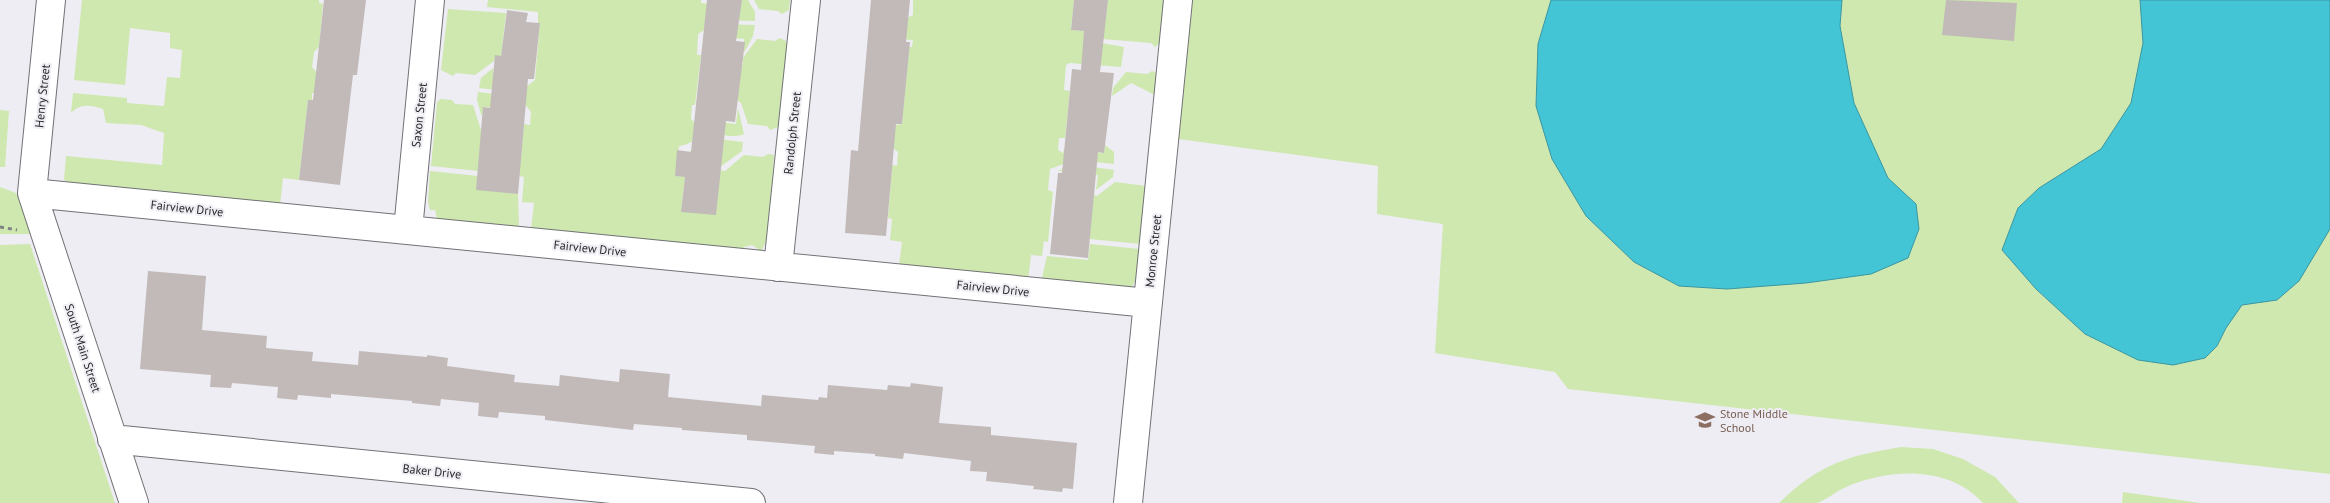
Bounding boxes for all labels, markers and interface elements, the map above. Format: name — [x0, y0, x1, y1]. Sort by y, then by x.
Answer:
street label: Henry Street — [31, 63, 53, 129]
street label: Saxon Street — [408, 82, 430, 148]
street label: Randolph Street — [780, 91, 804, 175]
street label: Fairview Drive — [150, 197, 224, 219]
street label: Monroe Street — [1142, 214, 1164, 288]
street label: Fairview Drive — [553, 237, 627, 259]
street label: Fairview Drive — [956, 277, 1030, 299]
street label: South Main Street — [62, 302, 104, 394]
place label: Stone Middle School — [1720, 406, 1788, 435]
school or university icon: Stone Middle School — [1694, 409, 1716, 431]
street label: Baker Drive — [402, 460, 462, 482]

